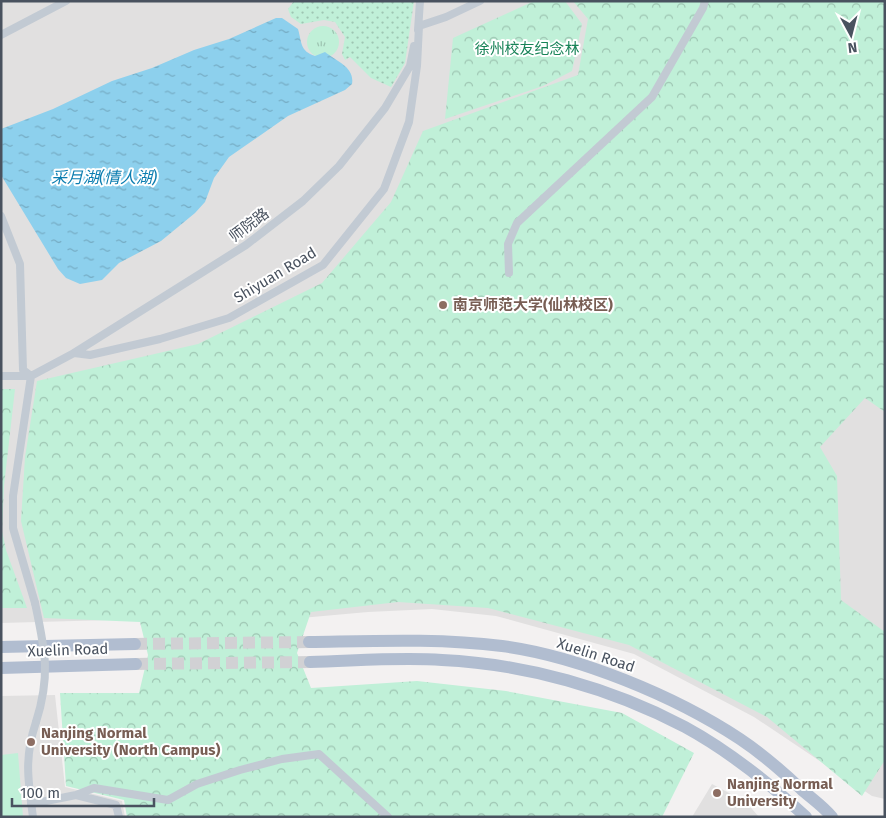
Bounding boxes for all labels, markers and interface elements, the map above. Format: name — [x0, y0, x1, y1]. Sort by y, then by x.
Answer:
north arrow — [826, 10, 876, 60]
text: N — [847, 38, 858, 56]
park label: 徐州校友纪念林 — [474, 40, 580, 58]
water label: 采月湖(情人湖) — [51, 168, 157, 187]
street label: 师院路 — [226, 204, 272, 246]
street label: Shiyuan Road — [231, 243, 319, 307]
place label: 南京师范大学(仙林校区) — [453, 296, 613, 314]
marker: 南京师范大学(仙林校区) — [437, 299, 449, 311]
street label: Xuelin Road — [555, 634, 637, 676]
street label: Xuelin Road — [27, 640, 109, 660]
place label: Nanjing Normal University (North Campus) — [41, 724, 221, 759]
marker: Nanjing Normal University (North Campus) — [25, 736, 37, 748]
place label: Nanjing Normal University — [727, 775, 833, 810]
scale bar — [12, 776, 155, 808]
text: 100 m — [20, 784, 60, 802]
marker: Nanjing Normal University — [711, 787, 723, 799]

